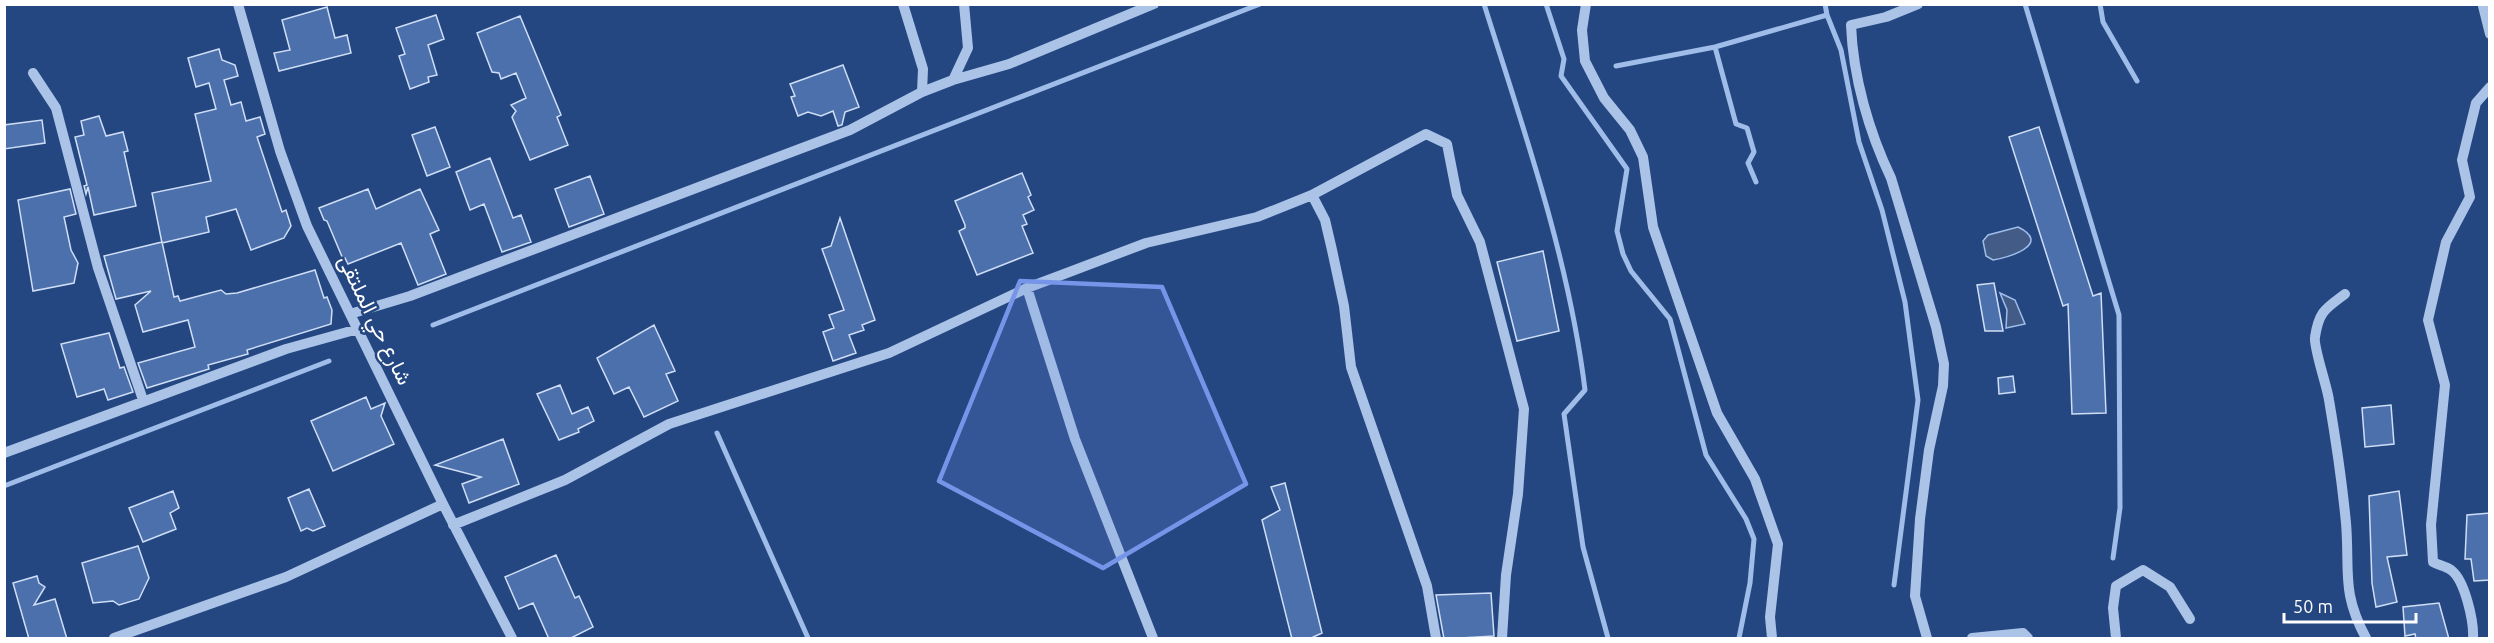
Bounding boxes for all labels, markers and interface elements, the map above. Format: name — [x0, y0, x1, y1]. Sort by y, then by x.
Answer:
street label: شارع حي الملتقى — [329, 251, 418, 391]
scale bar — [2284, 586, 2416, 624]
text: 50 m — [2293, 596, 2333, 616]

